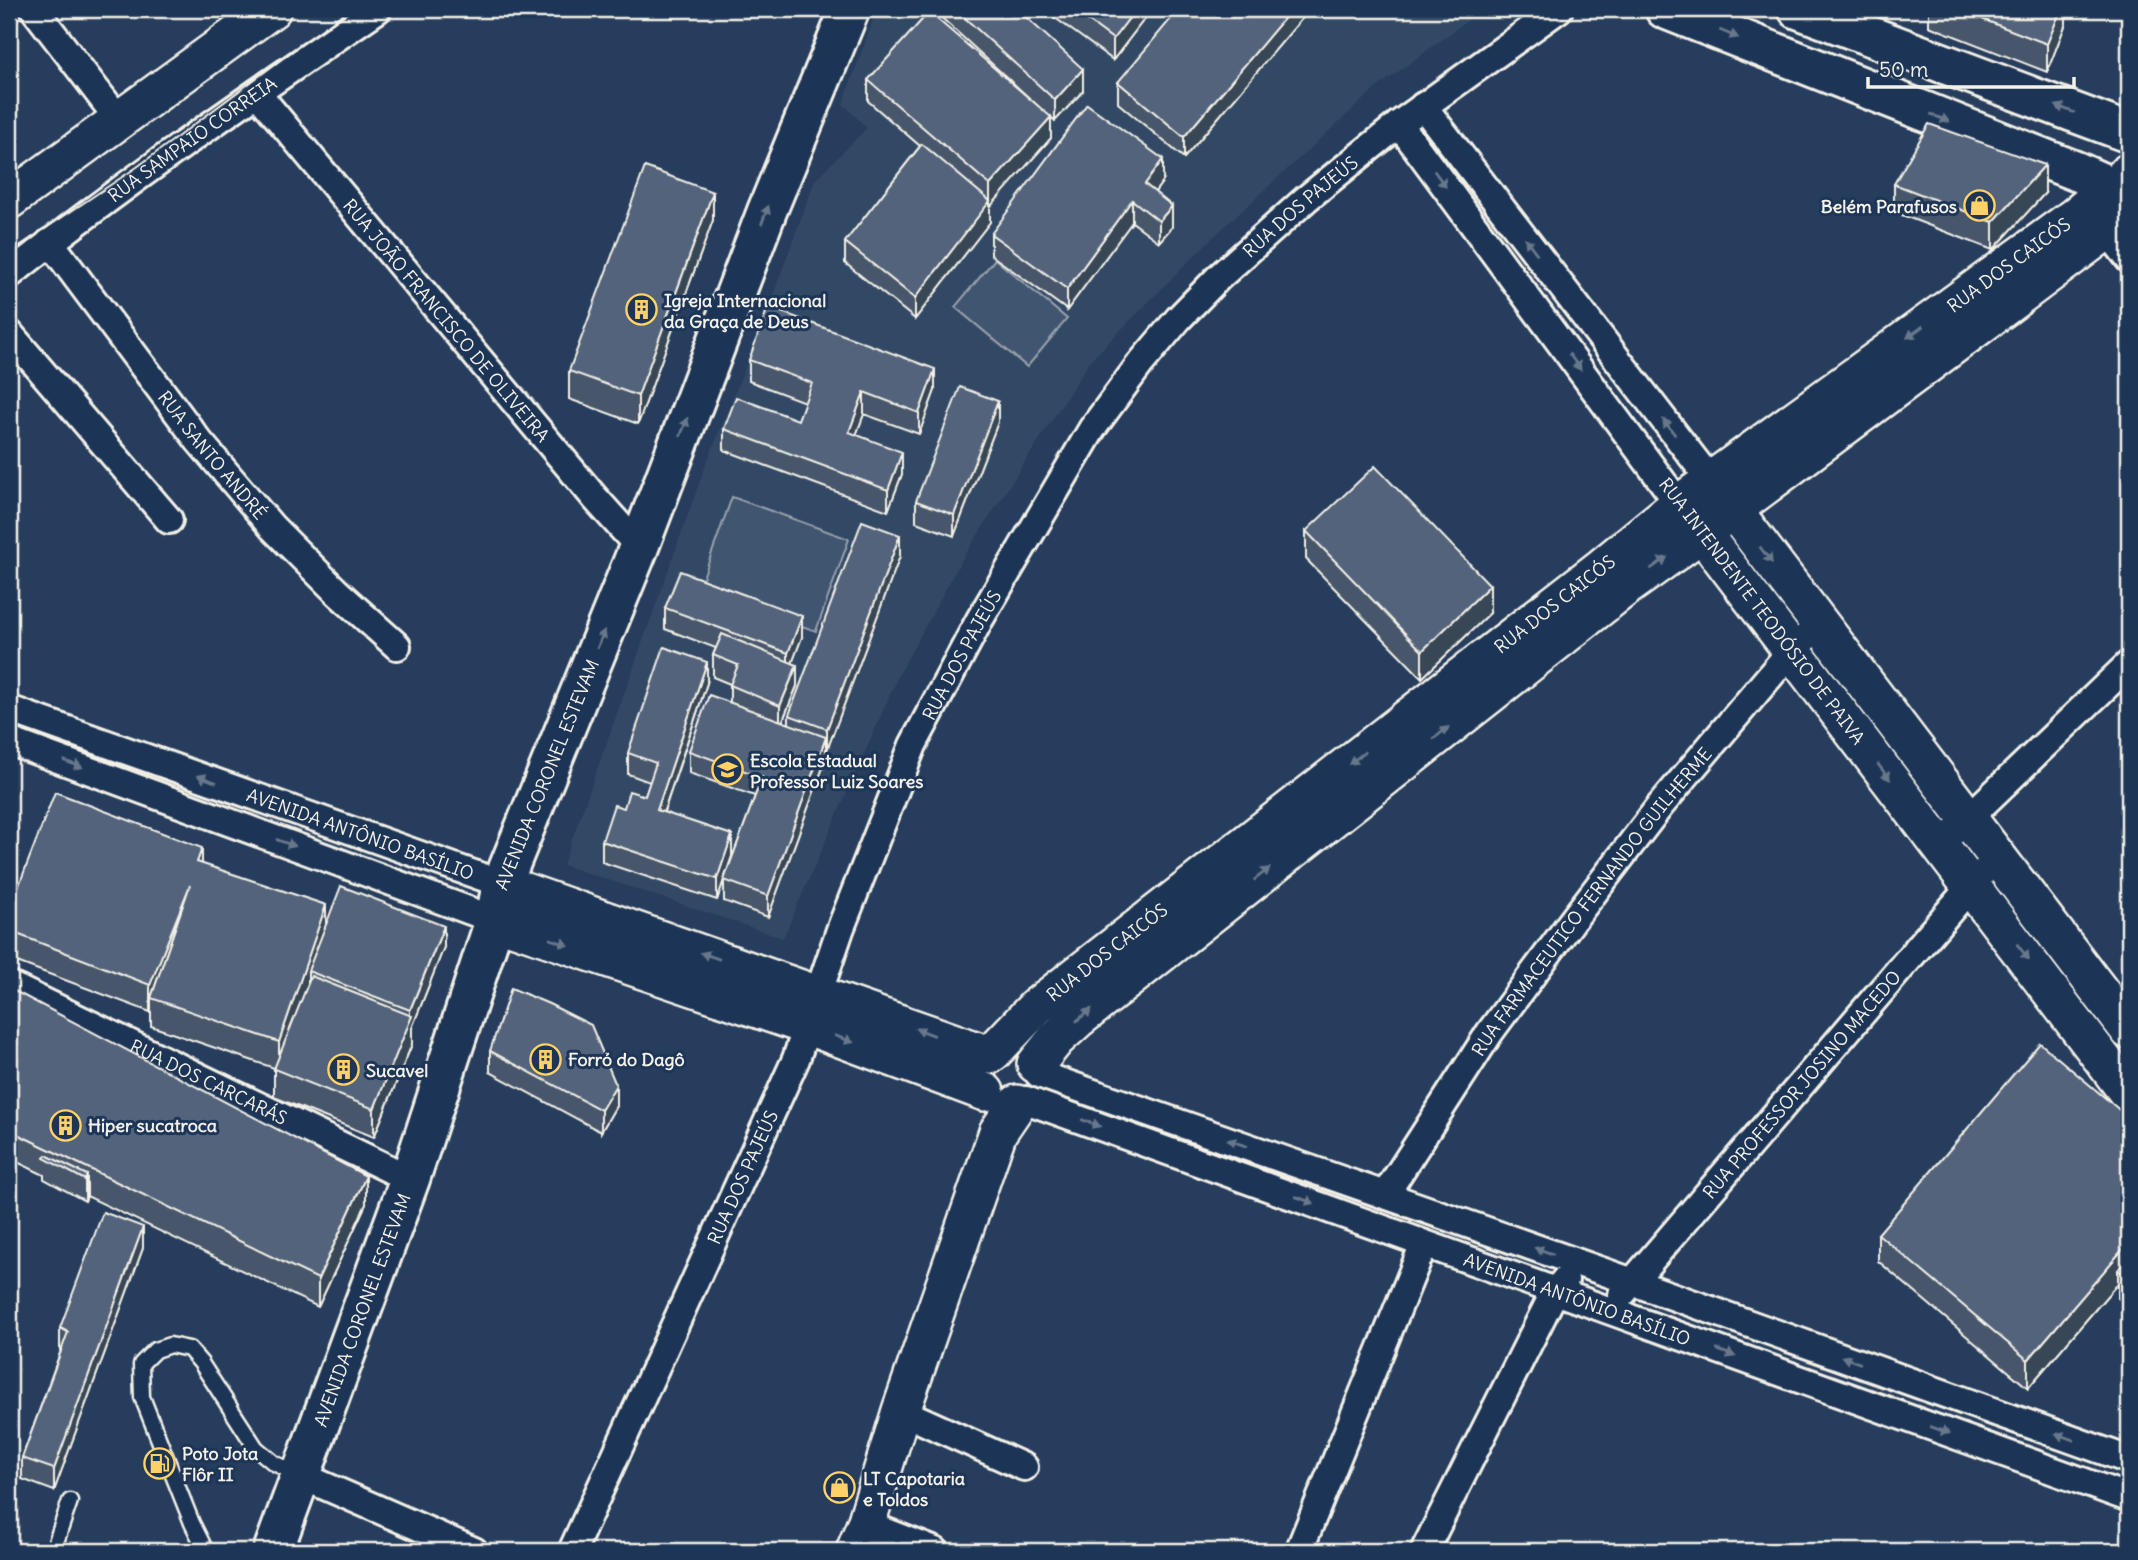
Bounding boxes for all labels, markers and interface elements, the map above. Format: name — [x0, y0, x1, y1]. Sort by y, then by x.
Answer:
one-way arrow — [1718, 28, 1739, 39]
scale bar — [1868, 46, 2075, 90]
text: 50 m — [1879, 56, 1928, 83]
street label: RUA SAMPAIO CORREIA — [103, 71, 281, 207]
one-way arrow — [2055, 103, 2076, 114]
one-way arrow — [1930, 112, 1951, 123]
street label: RUA DOS PAJEÚS — [1238, 150, 1362, 262]
one-way arrow — [1432, 170, 1446, 188]
shop icon: Belém Parafusos — [1963, 189, 1997, 223]
street label: RUA JOÃO FRANCISCO DE OLIVEIRA — [339, 194, 555, 447]
place label: Belém Parafusos — [1821, 195, 1957, 218]
one-way arrow — [760, 204, 771, 225]
street label: RUA DOS CAICÓS — [1942, 212, 2075, 317]
one-way arrow — [1523, 238, 1538, 256]
place label: Igreja Internacional da Graça de Deus — [664, 289, 826, 333]
building icon: Igreja Internacional da Graça de Deus — [624, 293, 658, 327]
one-way arrow — [1906, 325, 1924, 339]
one-way arrow — [1568, 353, 1582, 371]
street label: RUA SANTO ANDRÉ — [153, 386, 272, 524]
one-way arrow — [679, 417, 690, 438]
one-way arrow — [1663, 418, 1677, 436]
street label: RUA INTENDENTE TEODÓSIO DE PAIVA — [1654, 473, 1870, 749]
one-way arrow — [1759, 546, 1774, 564]
street label: RUA DOS CAICÓS — [1489, 550, 1620, 658]
one-way arrow — [1650, 556, 1668, 570]
street label: RUA DOS PAJEÚS — [917, 586, 1006, 724]
one-way arrow — [596, 629, 607, 650]
street label: AVENIDA CORONEL ESTEVAM — [489, 656, 604, 893]
one-way arrow — [1431, 725, 1449, 740]
street label: RUA FARMACEUTICO FERNANDO GUILHERME — [1466, 742, 1716, 1060]
place label: Escola Estadual Professor Luiz Soares — [750, 749, 923, 793]
one-way arrow — [1348, 751, 1366, 766]
school or university icon: Escola Estadual Professor Luiz Soares — [710, 753, 744, 787]
one-way arrow — [62, 759, 83, 770]
one-way arrow — [1877, 763, 1891, 781]
one-way arrow — [196, 773, 217, 784]
street label: AVENIDA ANTÔNIO BASÍLIO — [244, 783, 477, 885]
one-way arrow — [276, 838, 297, 849]
one-way arrow — [1253, 867, 1271, 881]
street label: RUA DOS CAICÓS — [1042, 898, 1172, 1006]
one-way arrow — [549, 937, 570, 948]
one-way arrow — [2016, 943, 2031, 961]
one-way arrow — [700, 950, 721, 961]
street label: RUA PROFESSOR JOSINO MACEDO — [1697, 965, 1905, 1203]
one-way arrow — [1075, 1008, 1092, 1023]
one-way arrow — [914, 1026, 935, 1037]
street label: RUA DOS CARCARÁS — [126, 1034, 291, 1129]
one-way arrow — [834, 1034, 855, 1045]
building icon: Forró do Dagô — [528, 1042, 562, 1076]
place label: Forró do Dagô — [568, 1048, 685, 1071]
building icon: Sucavel — [326, 1053, 360, 1087]
place label: Sucavel — [366, 1059, 428, 1082]
street label: RUA DOS PAJEÚS — [702, 1106, 783, 1247]
building icon: Hiper sucatroca — [48, 1108, 82, 1142]
place label: Hiper sucatroca — [88, 1114, 217, 1137]
one-way arrow — [1080, 1118, 1101, 1129]
one-way arrow — [1227, 1137, 1248, 1148]
street label: AVENIDA CORONEL ESTEVAM — [308, 1190, 415, 1430]
one-way arrow — [1294, 1195, 1315, 1206]
one-way arrow — [1534, 1245, 1555, 1256]
street label: AVENIDA ANTÔNIO BASÍLIO — [1461, 1247, 1694, 1350]
one-way arrow — [1715, 1348, 1736, 1359]
one-way arrow — [1840, 1354, 1861, 1365]
one-way arrow — [1929, 1425, 1950, 1436]
one-way arrow — [2054, 1431, 2075, 1442]
place label: Poto Jota Flôr II — [182, 1442, 258, 1486]
fuel station icon: Poto Jota Flôr II — [142, 1446, 176, 1480]
place label: LT Capotaria e Toldos — [863, 1467, 965, 1511]
shop icon: LT Capotaria e Toldos — [823, 1471, 857, 1505]

